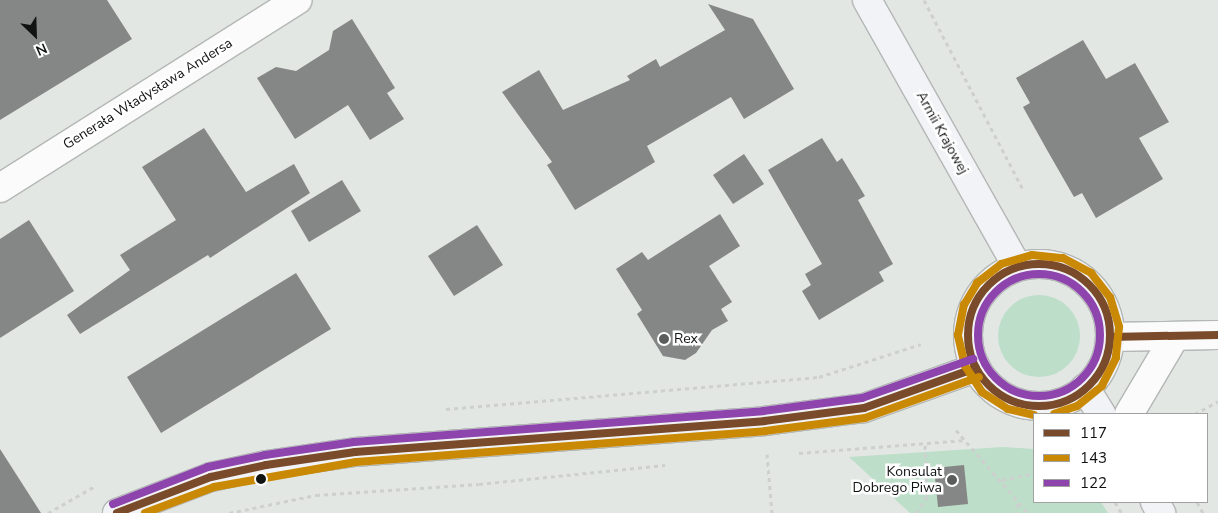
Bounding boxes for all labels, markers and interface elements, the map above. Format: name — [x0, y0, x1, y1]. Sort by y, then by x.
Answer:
north arrow — [10, 10, 60, 60]
street label: Generała Władysława Andersa — [60, 35, 236, 153]
text: N — [33, 38, 50, 60]
street label: Armii Krajowej — [912, 89, 972, 177]
place label: Rex — [674, 331, 698, 347]
marker: Rex — [658, 333, 670, 345]
legend — [1033, 413, 1208, 503]
text: 117 — [1080, 423, 1107, 443]
text: 143 — [1080, 448, 1107, 468]
place label: Konsulat Dobrego Piwa — [853, 464, 942, 497]
text: 122 — [1080, 473, 1107, 493]
unlabelled marker — [256, 474, 266, 484]
marker: Konsulat Dobrego Piwa — [946, 474, 958, 486]

